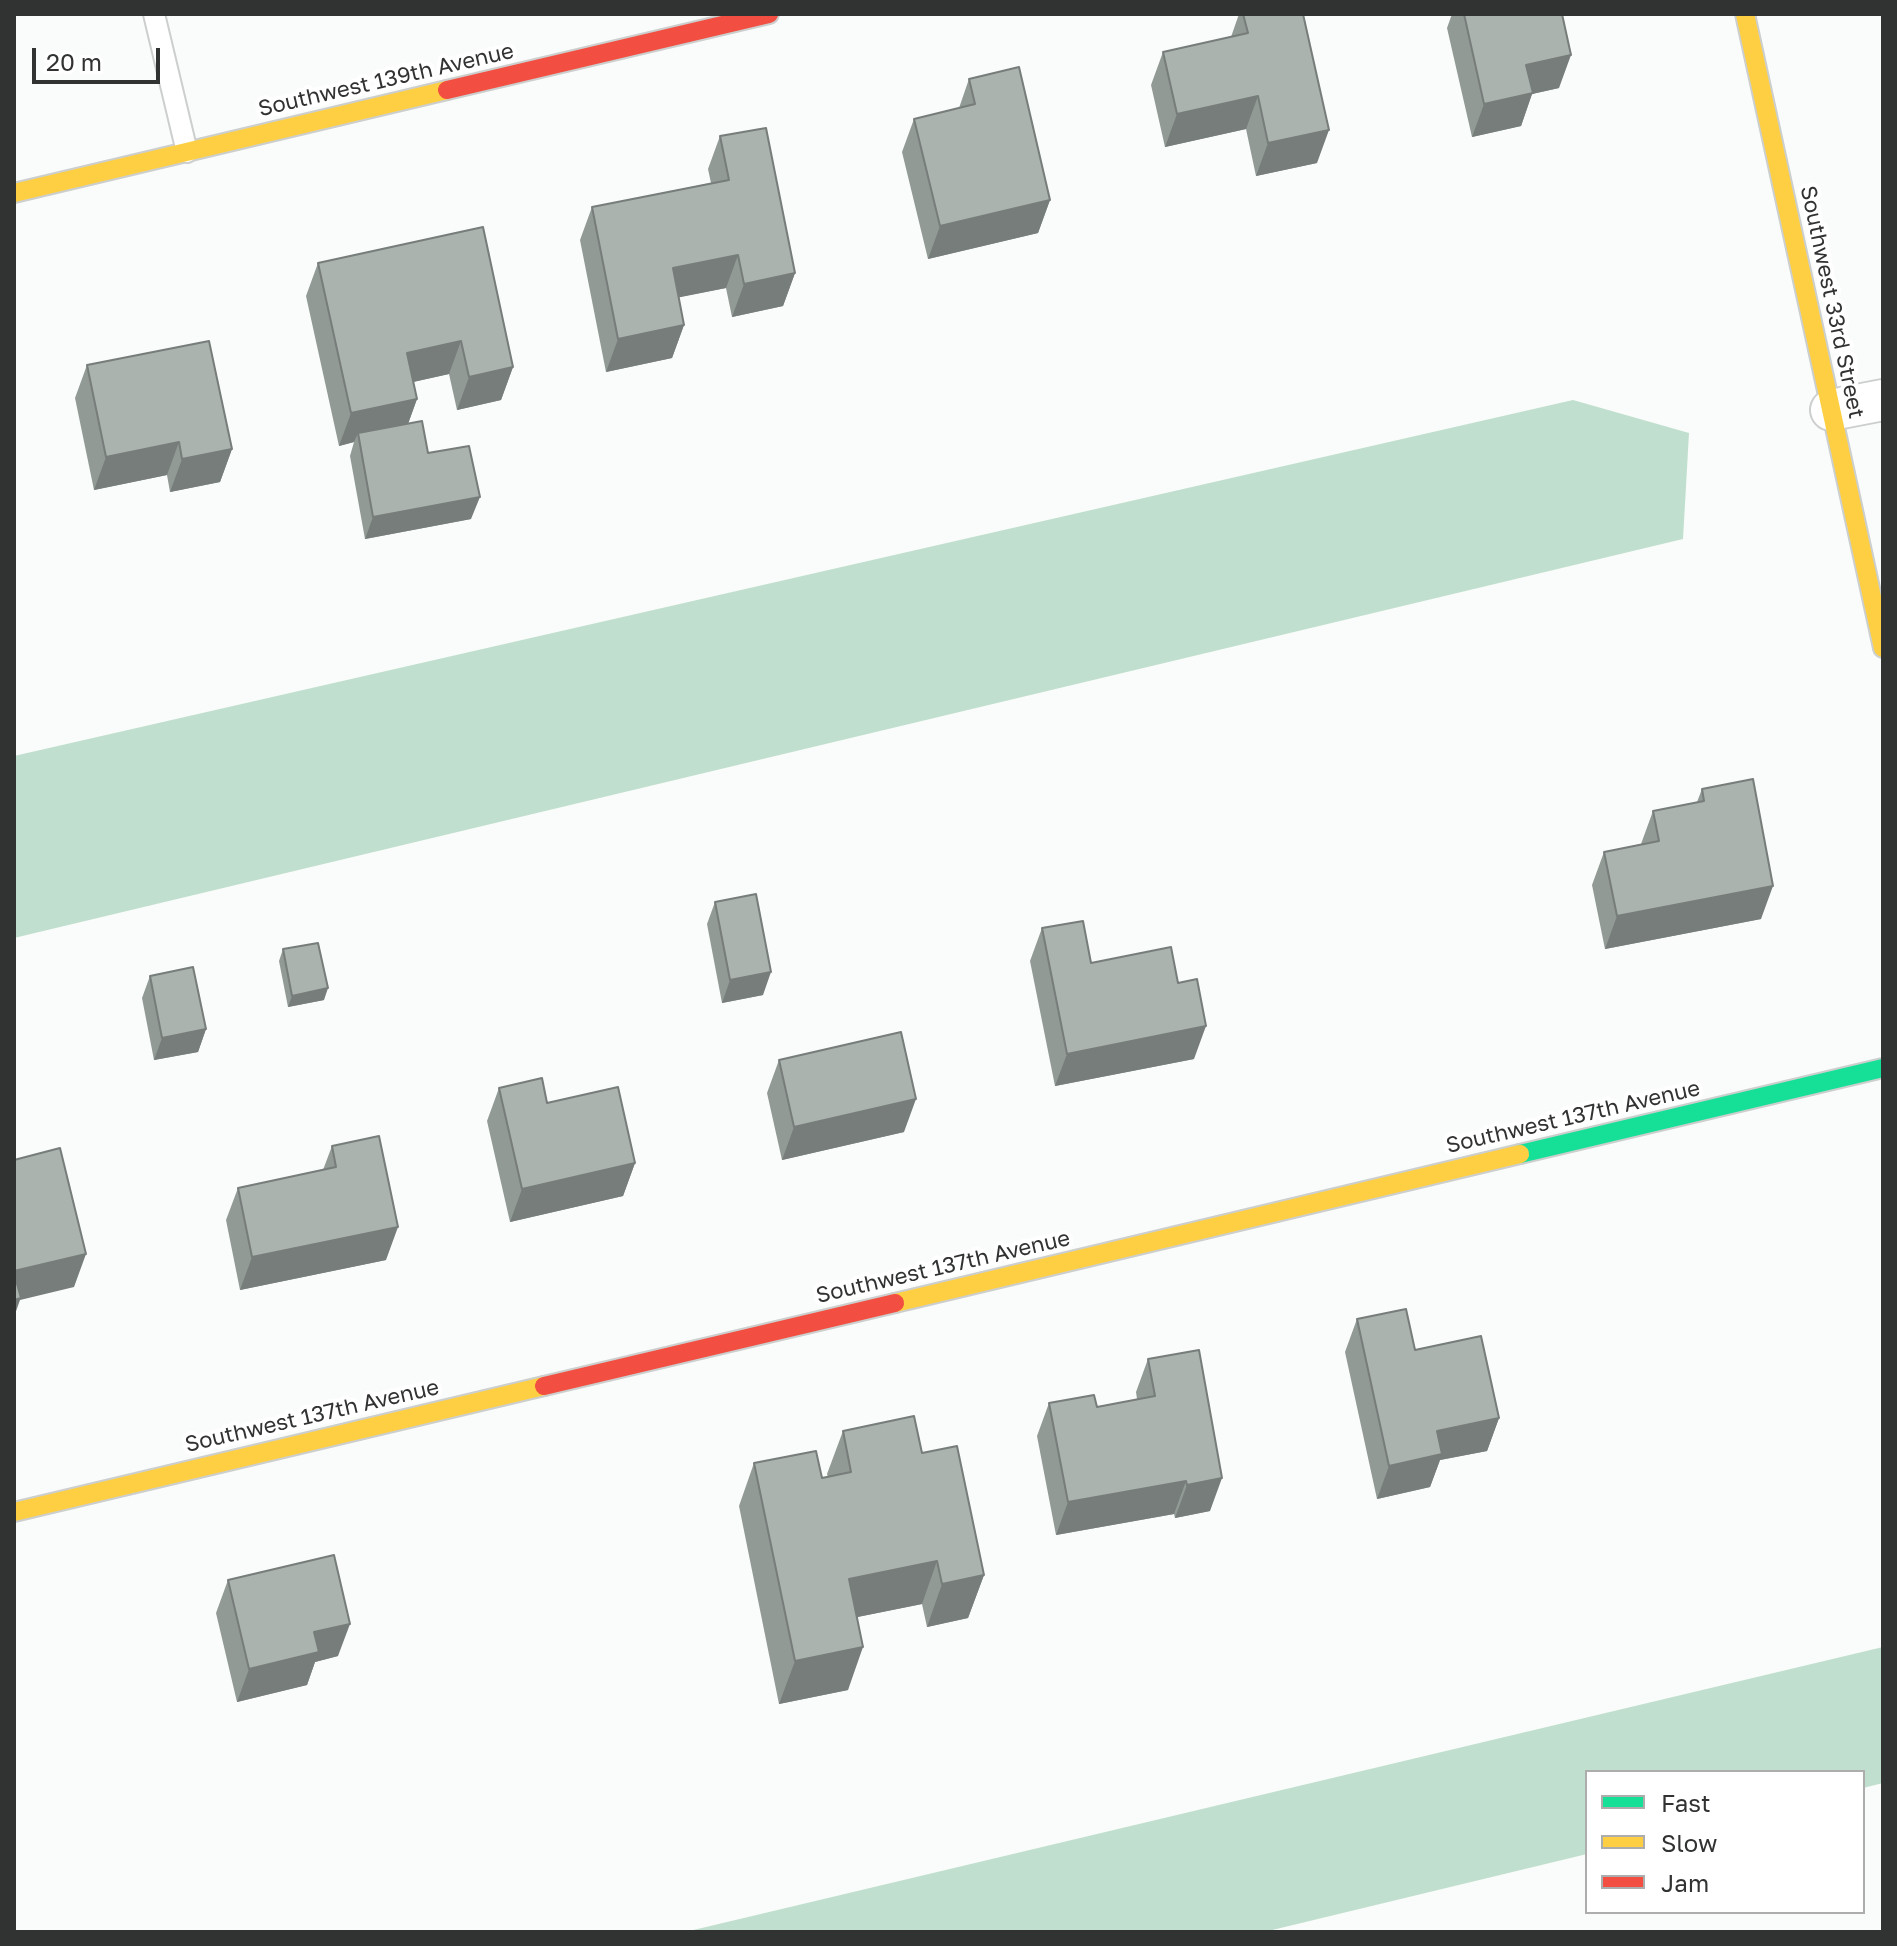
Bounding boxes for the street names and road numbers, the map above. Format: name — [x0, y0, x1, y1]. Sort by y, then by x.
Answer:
street label: Southwest 139th Avenue — [256, 38, 516, 122]
street label: Southwest 33rd Street — [1794, 183, 1870, 421]
street label: Southwest 137th Avenue — [1444, 1075, 1702, 1159]
street label: Southwest 137th Avenue — [814, 1225, 1072, 1309]
street label: Southwest 137th Avenue — [183, 1374, 441, 1458]

